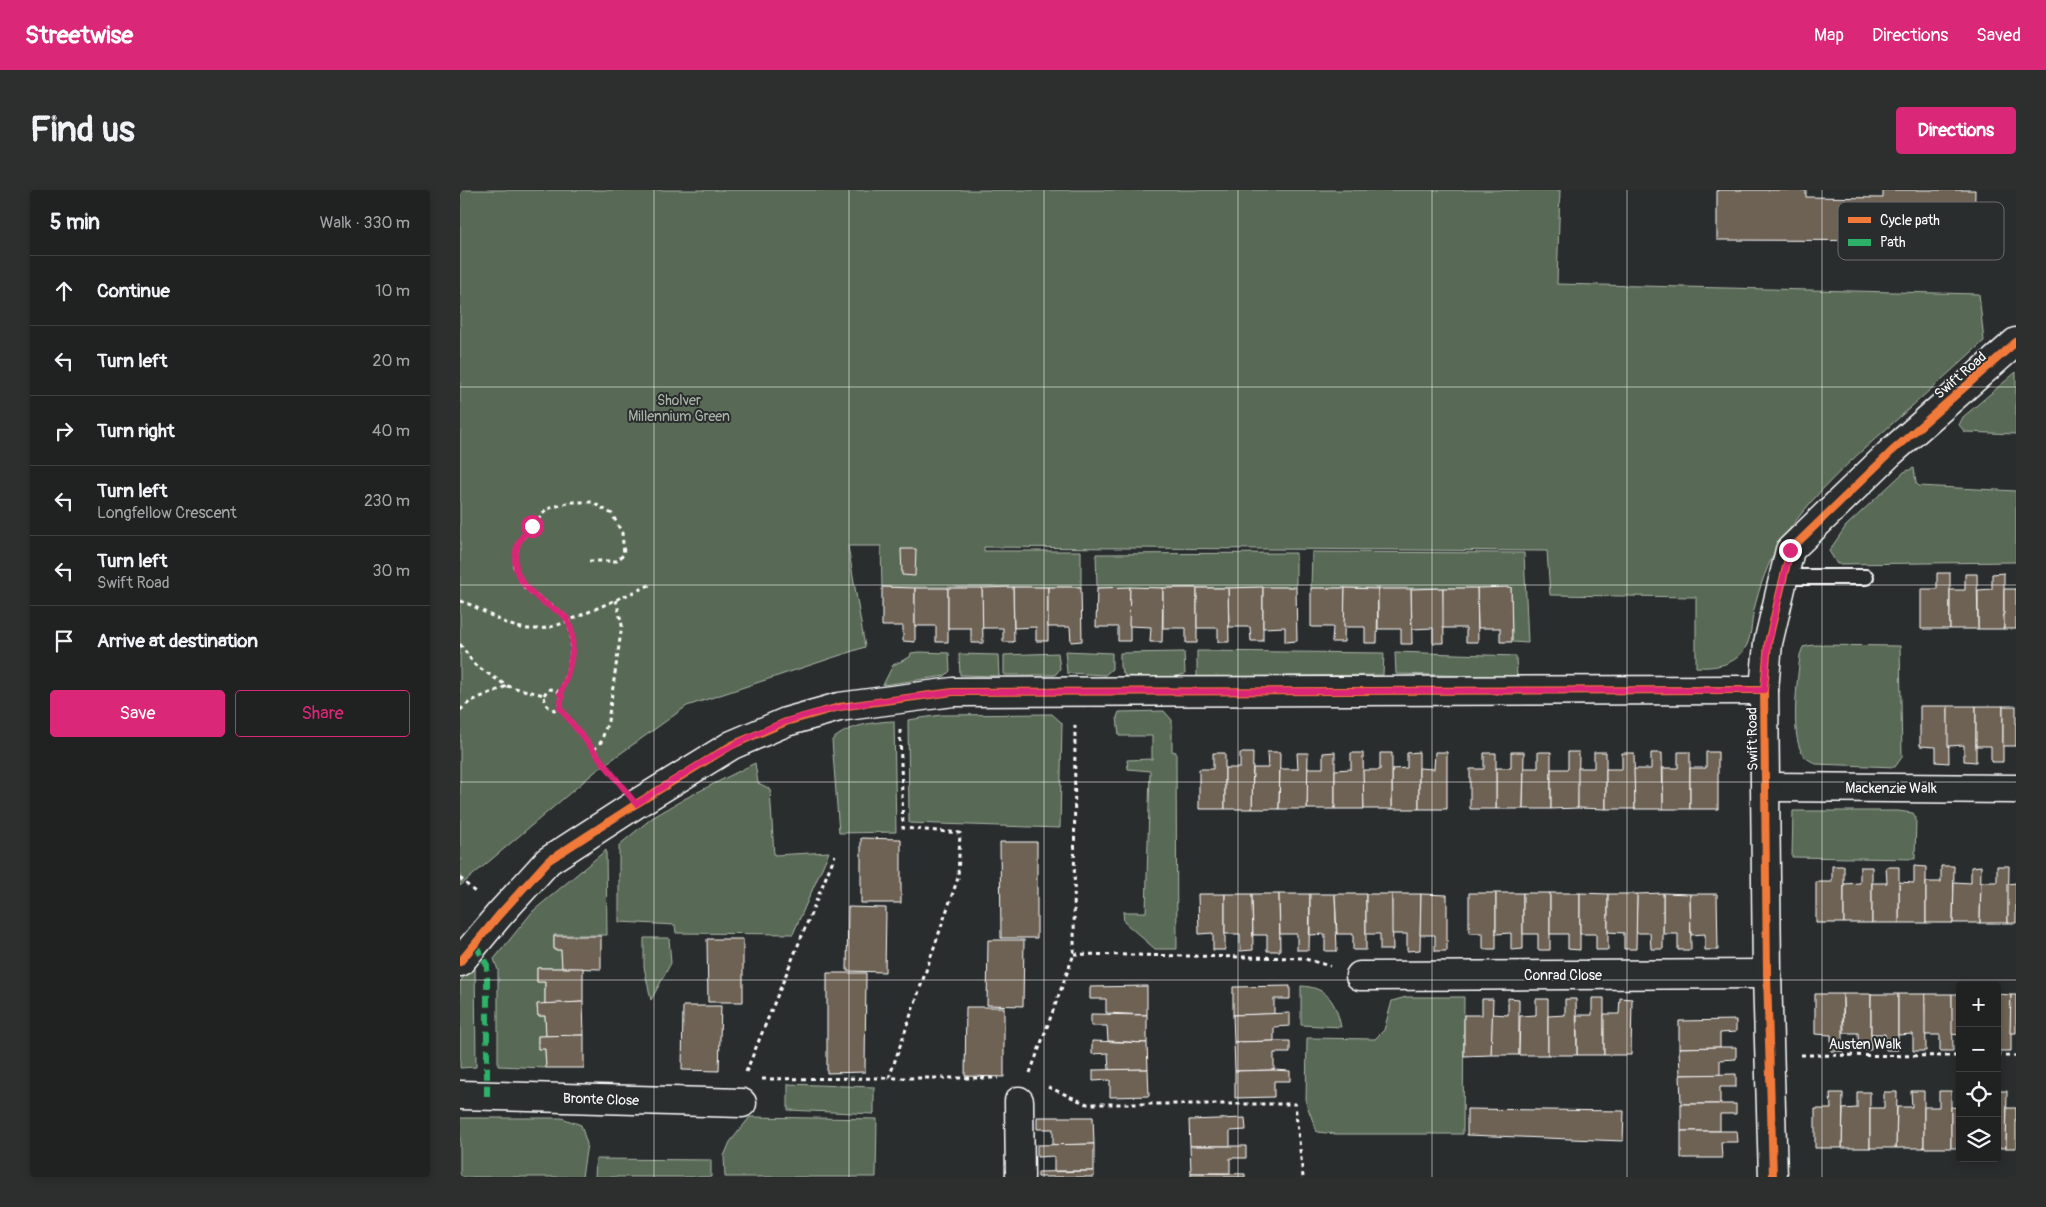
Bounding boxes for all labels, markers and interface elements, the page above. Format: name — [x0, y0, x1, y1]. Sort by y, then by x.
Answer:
text: Streetwise — [25, 21, 133, 50]
text: Map — [1814, 24, 1844, 47]
text: Directions — [1872, 24, 1948, 47]
text: Saved — [1976, 24, 2021, 47]
button: Directions — [1896, 107, 2016, 154]
text: Find us — [30, 108, 135, 152]
legend — [1838, 202, 2004, 260]
text: 5 min — [50, 209, 100, 236]
text: Cycle path — [1880, 212, 1940, 229]
text: Walk · 330 m — [320, 213, 410, 233]
text: Path — [1880, 234, 1905, 251]
icon: ahead — [50, 277, 78, 305]
text: Continue — [97, 279, 170, 303]
text: 10 m — [375, 281, 410, 301]
icon: left — [50, 347, 78, 375]
street label: Swift Road — [1931, 348, 1990, 403]
text: Turn left — [97, 349, 167, 373]
text: 20 m — [372, 351, 410, 371]
park label: Sholver Millennium Green — [628, 392, 730, 425]
icon: right — [50, 417, 78, 445]
text: Turn right — [97, 419, 175, 443]
text: 40 m — [372, 421, 410, 441]
text: Turn left — [97, 479, 167, 503]
icon: left — [50, 487, 78, 515]
text: 230 m — [364, 491, 410, 511]
text: Longfellow Crescent — [97, 503, 237, 523]
route start — [521, 515, 544, 538]
route end — [1779, 539, 1802, 562]
text: Turn left — [97, 549, 167, 573]
icon: left — [50, 557, 78, 585]
text: 30 m — [372, 561, 410, 581]
text: Swift Road — [97, 573, 170, 593]
icon: arrive — [50, 627, 78, 655]
text: Arrive at destination — [97, 629, 258, 653]
button: Save — [50, 690, 225, 737]
button: Share — [235, 690, 410, 737]
street label: Swift Road — [1743, 707, 1762, 771]
street label: Mackenzie Walk — [1845, 780, 1937, 797]
street label: Conrad Close — [1524, 967, 1602, 984]
map controls — [1956, 982, 2001, 1162]
button: + — [1956, 982, 2001, 1027]
button: − — [1956, 1027, 2001, 1072]
street label: Austen Walk — [1829, 1036, 1901, 1053]
button: locate — [1956, 1072, 2001, 1117]
street label: Bronte Close — [563, 1090, 639, 1109]
button: layers — [1956, 1117, 2001, 1162]

